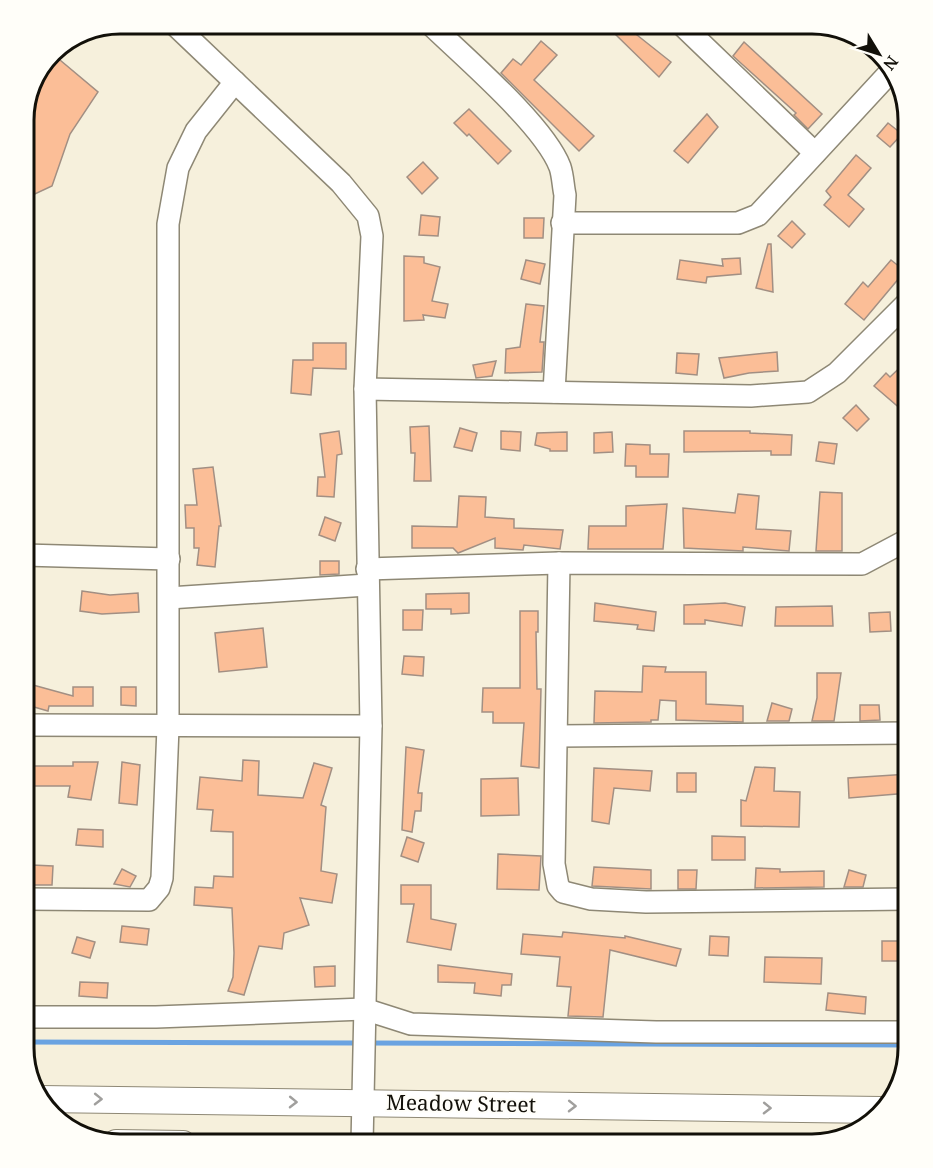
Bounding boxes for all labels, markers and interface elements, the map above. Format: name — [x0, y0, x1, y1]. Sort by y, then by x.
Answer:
north arrow — [849, 24, 909, 84]
text: N — [878, 51, 903, 75]
street label: Meadow Street — [386, 1088, 536, 1118]
one-way arrow — [94, 1093, 103, 1105]
one-way arrow — [289, 1095, 298, 1108]
one-way arrow — [568, 1100, 577, 1112]
one-way arrow — [763, 1102, 772, 1114]

